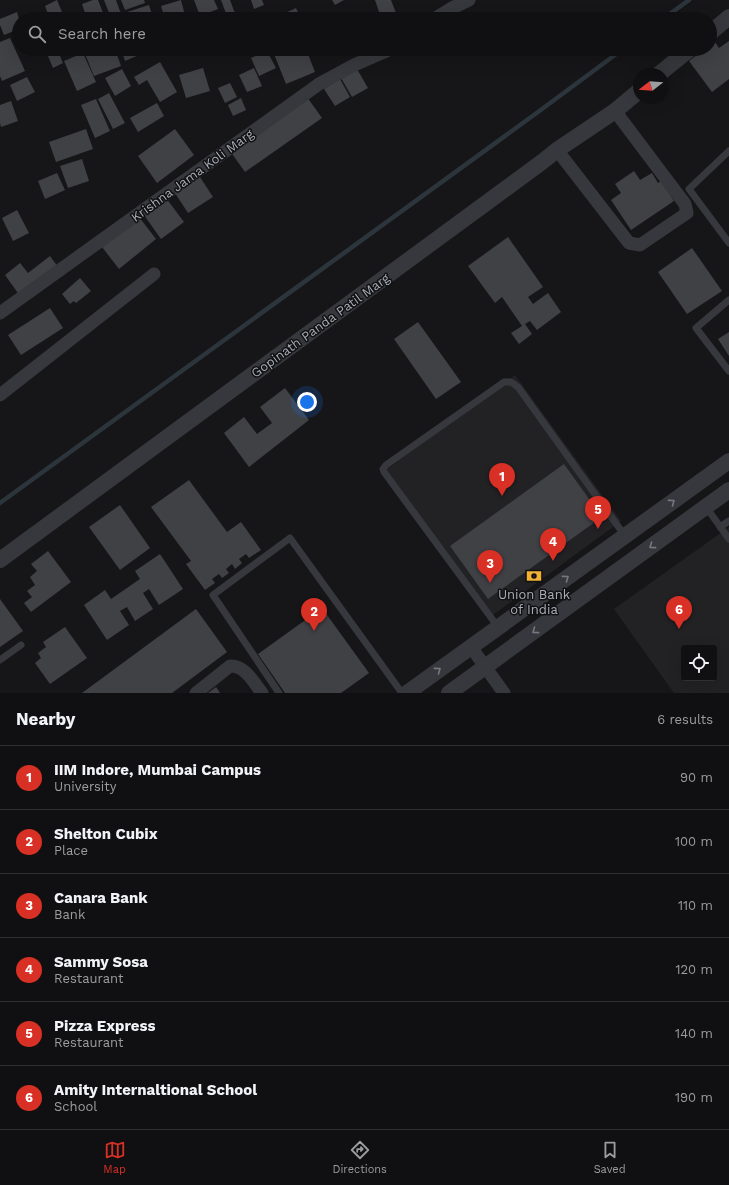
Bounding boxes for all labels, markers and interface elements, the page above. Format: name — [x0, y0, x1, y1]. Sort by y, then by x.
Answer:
search box — [12, 12, 717, 56]
icon: search — [26, 23, 48, 45]
text: Search here — [58, 25, 146, 43]
north arrow — [633, 68, 669, 104]
street label: Krishna Jama Koli Marg — [128, 126, 257, 225]
street label: Gopinath Panda Patil Marg — [248, 270, 392, 381]
your location — [297, 392, 317, 412]
pin: 1 — [489, 463, 515, 496]
pin: 5 — [585, 496, 611, 529]
one-way arrow — [668, 499, 675, 507]
pin: 4 — [540, 528, 566, 561]
one-way arrow — [649, 541, 656, 549]
pin: 3 — [477, 550, 503, 583]
bank icon: Union Bank of India — [525, 567, 543, 585]
one-way arrow — [562, 576, 569, 583]
place label: Union Bank of India — [498, 587, 571, 617]
pin: 6 — [666, 596, 692, 629]
pin: 2 — [301, 598, 327, 631]
one-way arrow — [533, 626, 540, 633]
map controls — [681, 645, 717, 681]
button: locate — [681, 645, 717, 681]
one-way arrow — [434, 667, 441, 675]
text: Nearby — [16, 709, 75, 729]
text: 6 results — [657, 712, 713, 727]
text: IIM Indore, Mumbai Campus — [54, 761, 261, 779]
text: 1 — [26, 770, 32, 785]
text: 90 m — [680, 770, 713, 785]
text: University — [54, 779, 116, 794]
text: Shelton Cubix — [54, 825, 158, 843]
text: 2 — [25, 834, 33, 849]
text: 100 m — [675, 834, 713, 849]
text: Place — [54, 843, 88, 858]
text: Canara Bank — [54, 889, 148, 907]
text: 3 — [25, 898, 33, 913]
text: 110 m — [678, 898, 713, 913]
text: Bank — [54, 907, 85, 922]
text: Sammy Sosa — [54, 953, 148, 971]
text: 4 — [25, 962, 33, 977]
text: 120 m — [675, 962, 713, 977]
text: Restaurant — [54, 971, 124, 986]
text: Pizza Express — [54, 1017, 155, 1035]
text: 5 — [25, 1026, 33, 1041]
text: 140 m — [675, 1026, 713, 1041]
text: Restaurant — [54, 1035, 124, 1050]
text: Amity Internaltional School — [54, 1081, 257, 1099]
text: 6 — [25, 1090, 33, 1105]
text: 190 m — [675, 1090, 713, 1105]
text: School — [54, 1099, 97, 1114]
tab: Map — [103, 1139, 126, 1176]
tab: Directions — [333, 1139, 387, 1176]
tab: Saved — [594, 1139, 626, 1176]

